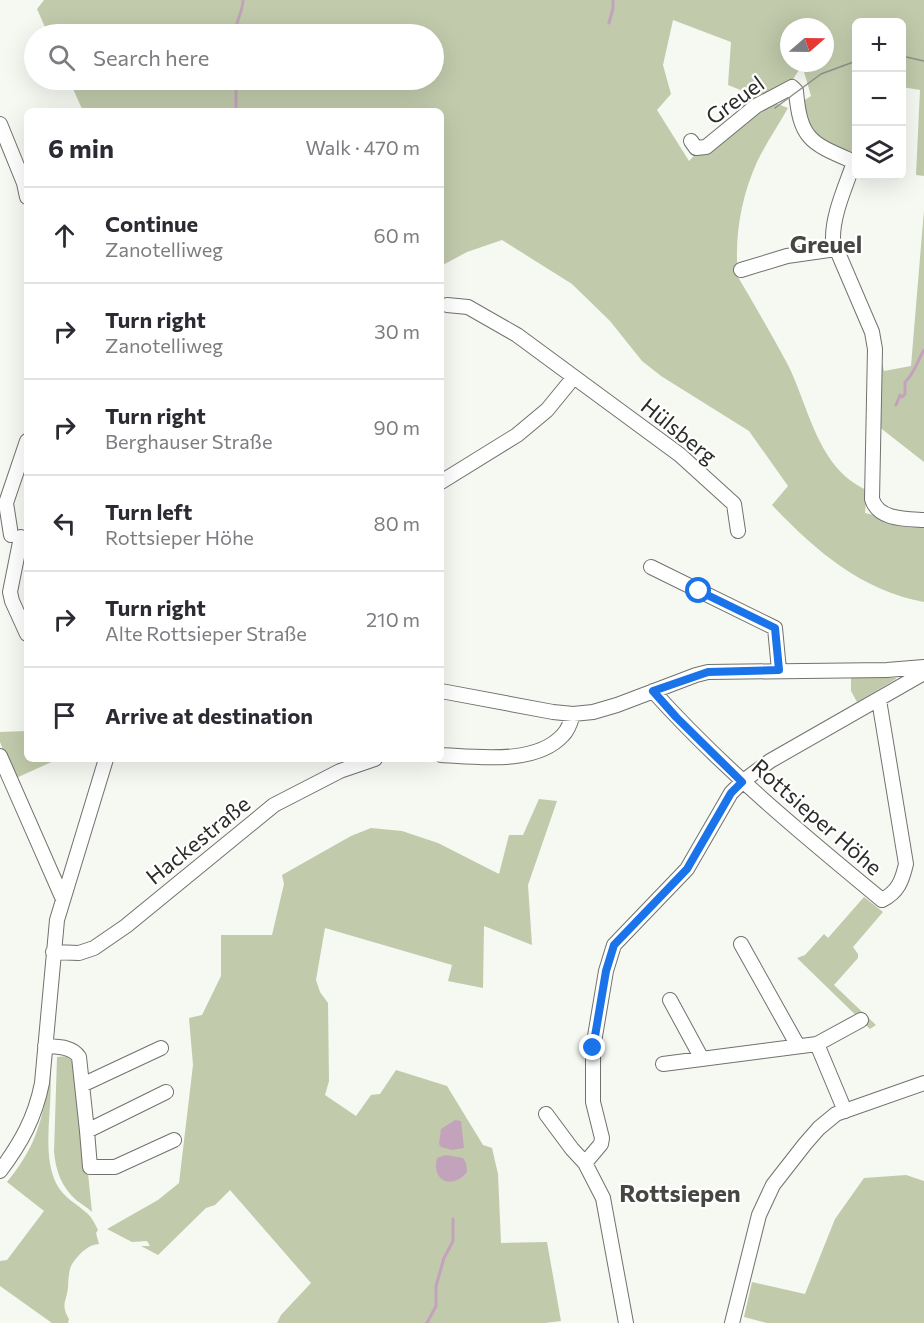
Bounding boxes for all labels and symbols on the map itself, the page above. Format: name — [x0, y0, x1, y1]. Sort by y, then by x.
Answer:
north arrow — [780, 18, 834, 72]
street label: Greuel — [700, 69, 769, 130]
district label: Greuel — [790, 229, 862, 258]
street label: Hülsberg — [636, 392, 723, 469]
route start — [685, 577, 711, 603]
street label: Rottsieper Höhe — [747, 753, 888, 881]
street label: Hackestraße — [140, 790, 255, 890]
route end — [579, 1034, 605, 1060]
district label: Rottsiepen — [619, 1178, 741, 1207]

